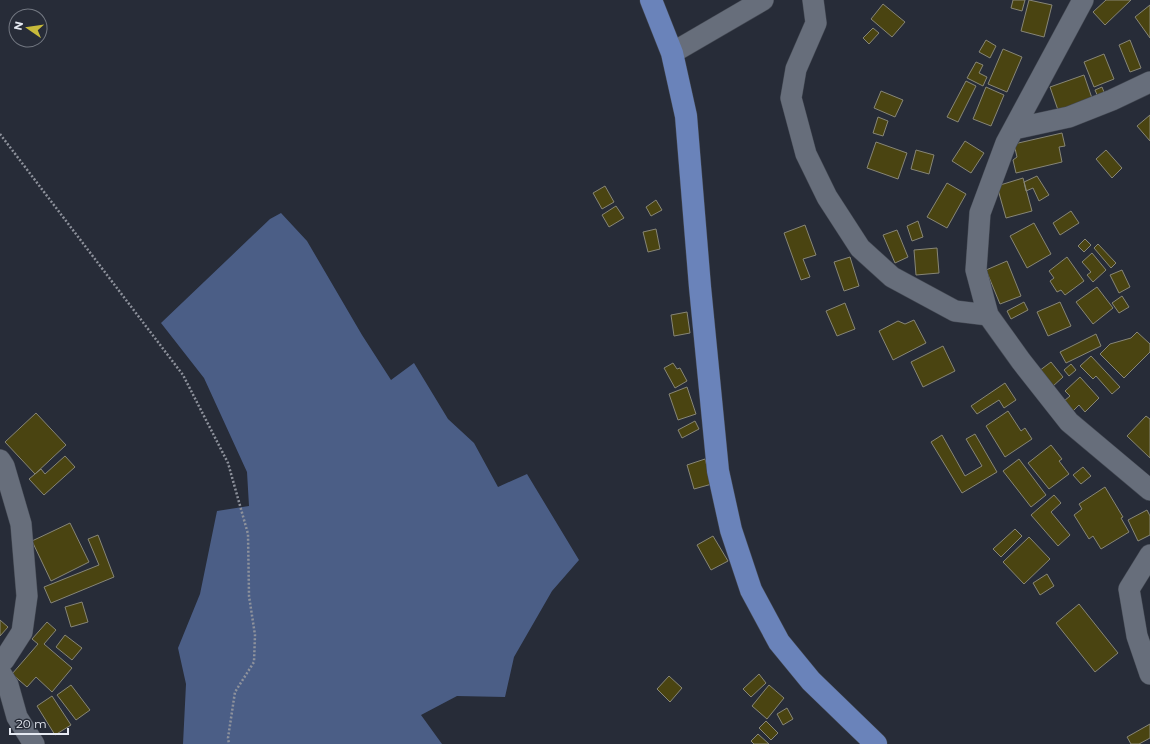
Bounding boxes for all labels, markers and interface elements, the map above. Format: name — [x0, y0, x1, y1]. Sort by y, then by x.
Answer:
north arrow — [8, 8, 48, 48]
text: N — [10, 20, 26, 32]
scale bar — [10, 710, 68, 736]
text: 20 m — [16, 716, 47, 731]

